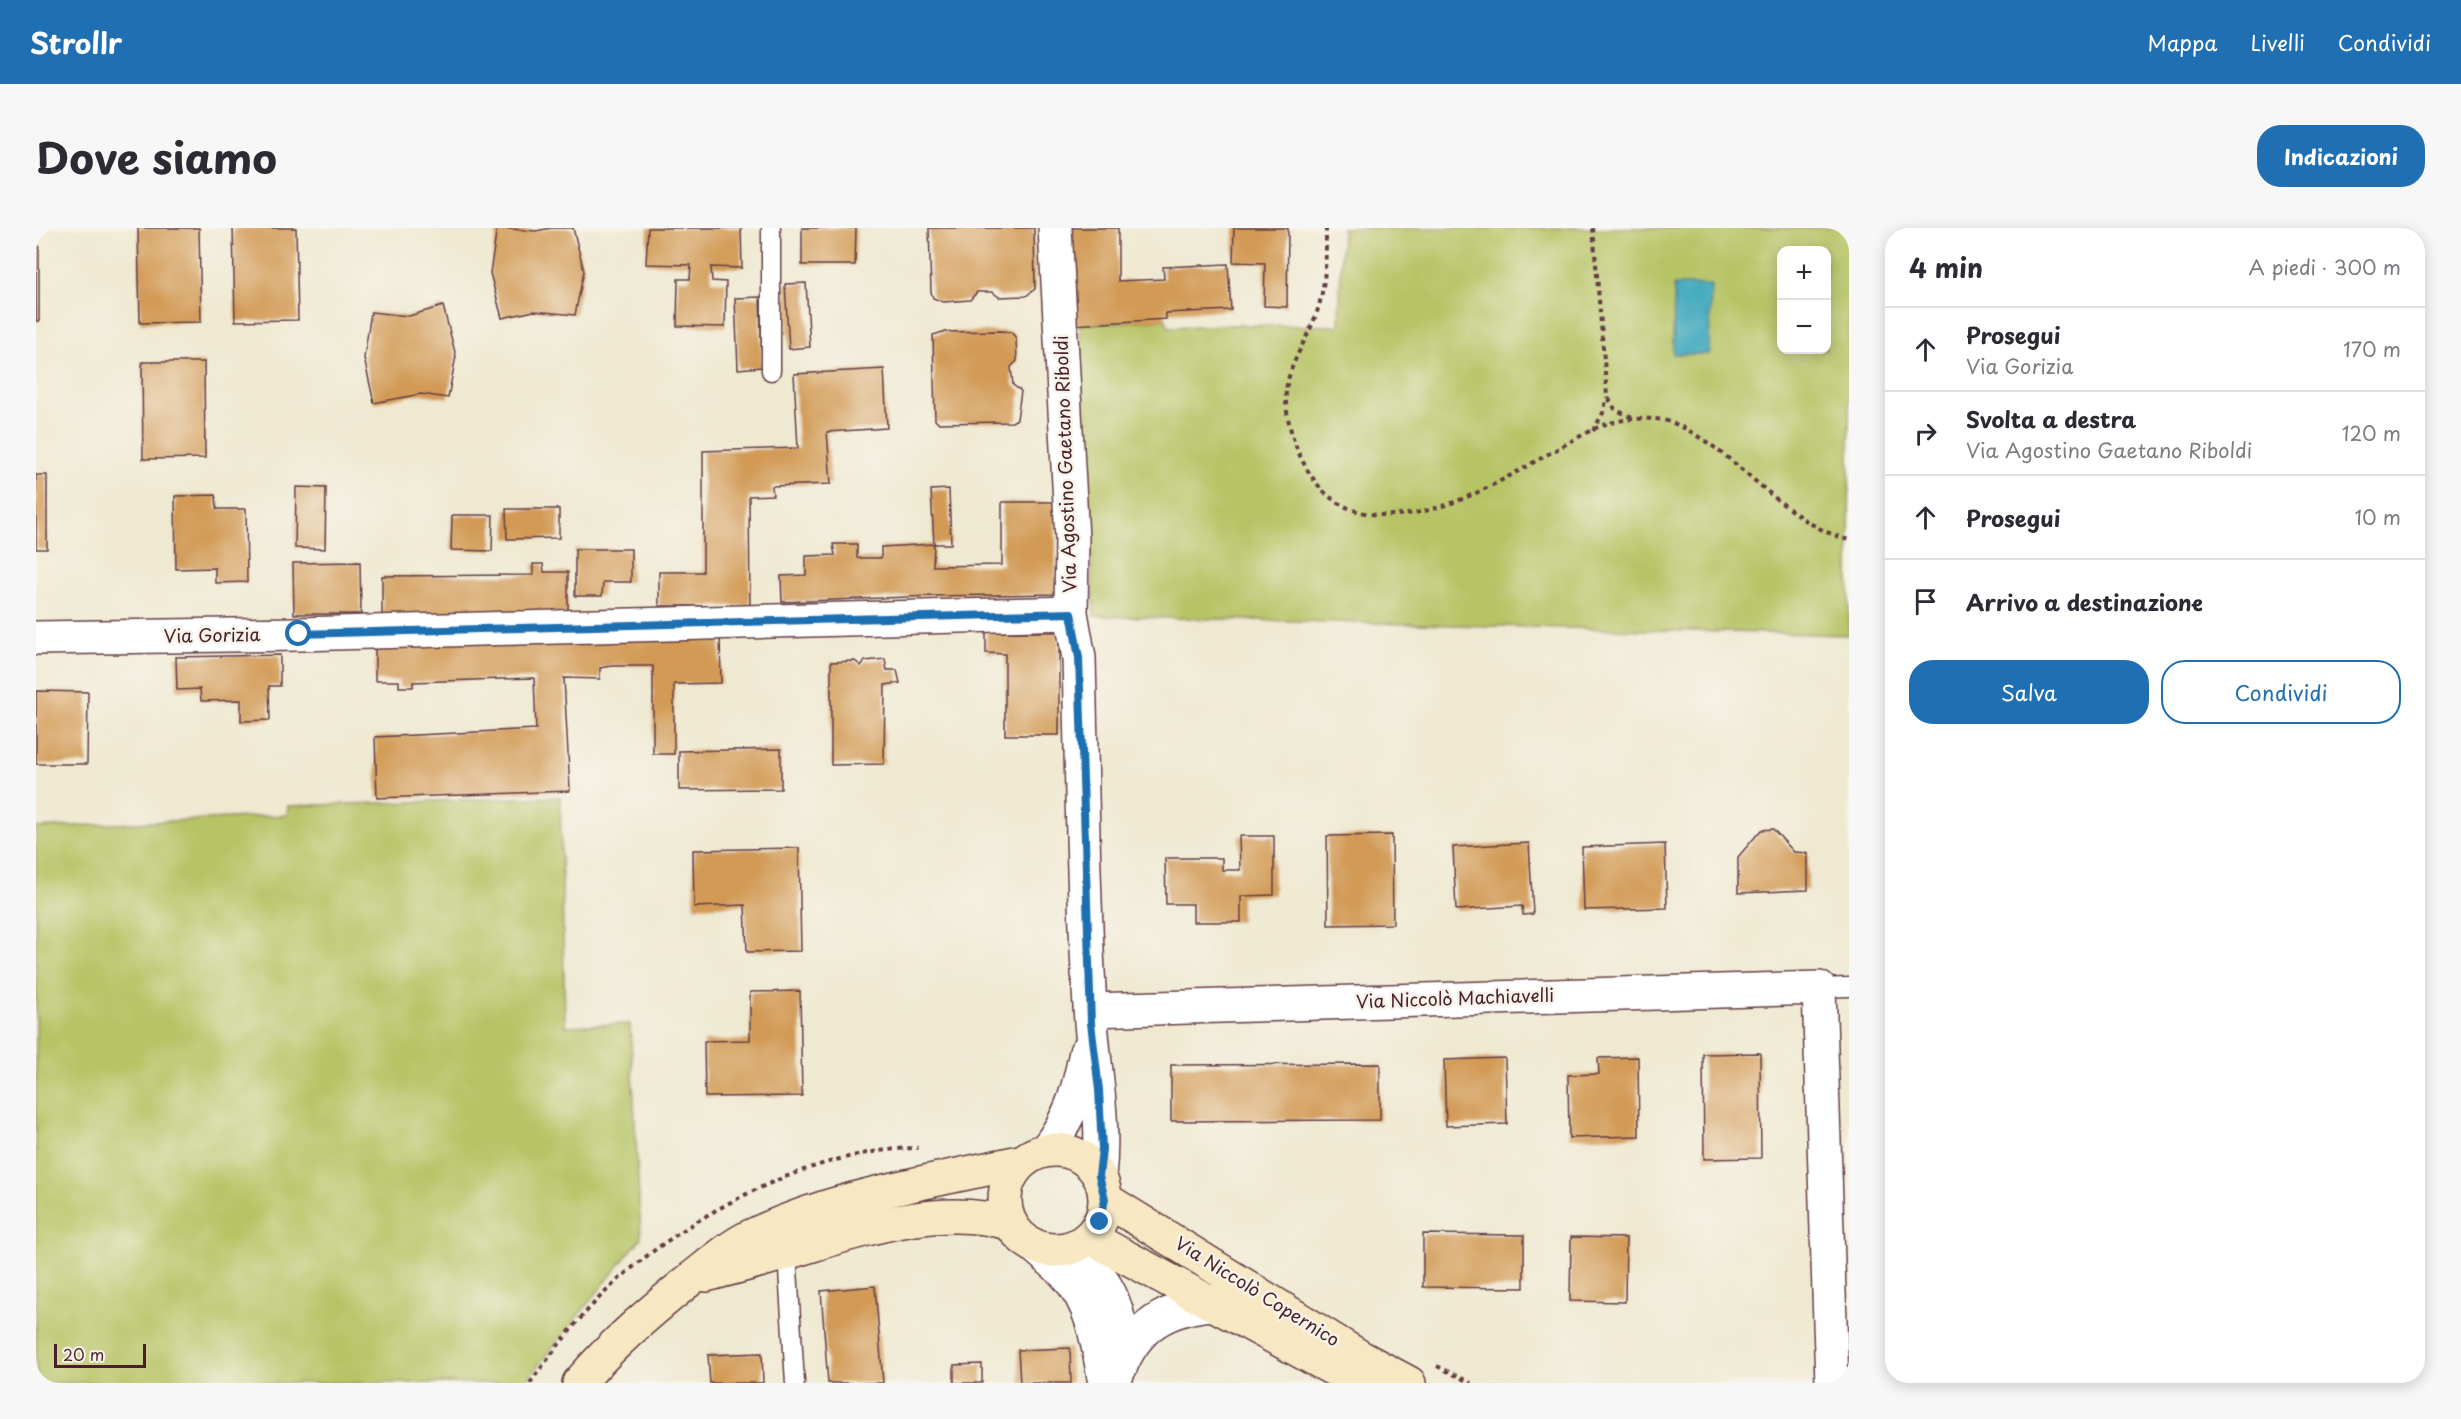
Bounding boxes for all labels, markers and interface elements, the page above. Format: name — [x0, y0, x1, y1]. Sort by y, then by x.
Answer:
text: Strollr — [30, 21, 122, 64]
text: Mappa — [2148, 26, 2218, 58]
text: Livelli — [2251, 26, 2305, 58]
text: Condividi — [2338, 26, 2431, 58]
text: Dove siamo — [36, 125, 277, 188]
button: Indicazioni — [2257, 125, 2425, 187]
map controls — [1777, 246, 1831, 354]
button: + — [1777, 246, 1831, 300]
text: 4 min — [1909, 248, 1983, 287]
text: A piedi · 300 m — [2249, 252, 2401, 282]
button: − — [1777, 300, 1831, 354]
text: Prosegui — [1966, 318, 2060, 351]
icon: ahead — [1909, 333, 1942, 366]
text: 170 m — [2343, 334, 2401, 364]
street label: Via Agostino Gaetano Riboldi — [1047, 335, 1082, 593]
text: Via Gorizia — [1966, 351, 2073, 381]
text: Svolta a destra — [1966, 402, 2136, 435]
icon: right — [1909, 417, 1942, 450]
text: 120 m — [2342, 418, 2401, 448]
text: Via Agostino Gaetano Riboldi — [1966, 435, 2252, 465]
icon: ahead — [1909, 501, 1942, 534]
text: Prosegui — [1966, 501, 2060, 534]
text: 10 m — [2354, 502, 2401, 532]
icon: arrive — [1909, 585, 1942, 618]
text: Arrivo a destinazione — [1966, 585, 2203, 618]
street label: Via Gorizia — [163, 620, 261, 649]
route start — [285, 620, 311, 646]
button: Salva — [1909, 660, 2149, 724]
button: Condividi — [2161, 660, 2401, 724]
street label: Via Niccolò Machiavelli — [1355, 981, 1554, 1014]
route end — [1086, 1208, 1112, 1234]
street label: Via Niccolò Copernico — [1170, 1229, 1345, 1352]
scale bar — [54, 1341, 146, 1368]
text: 20 m — [63, 1342, 104, 1366]

